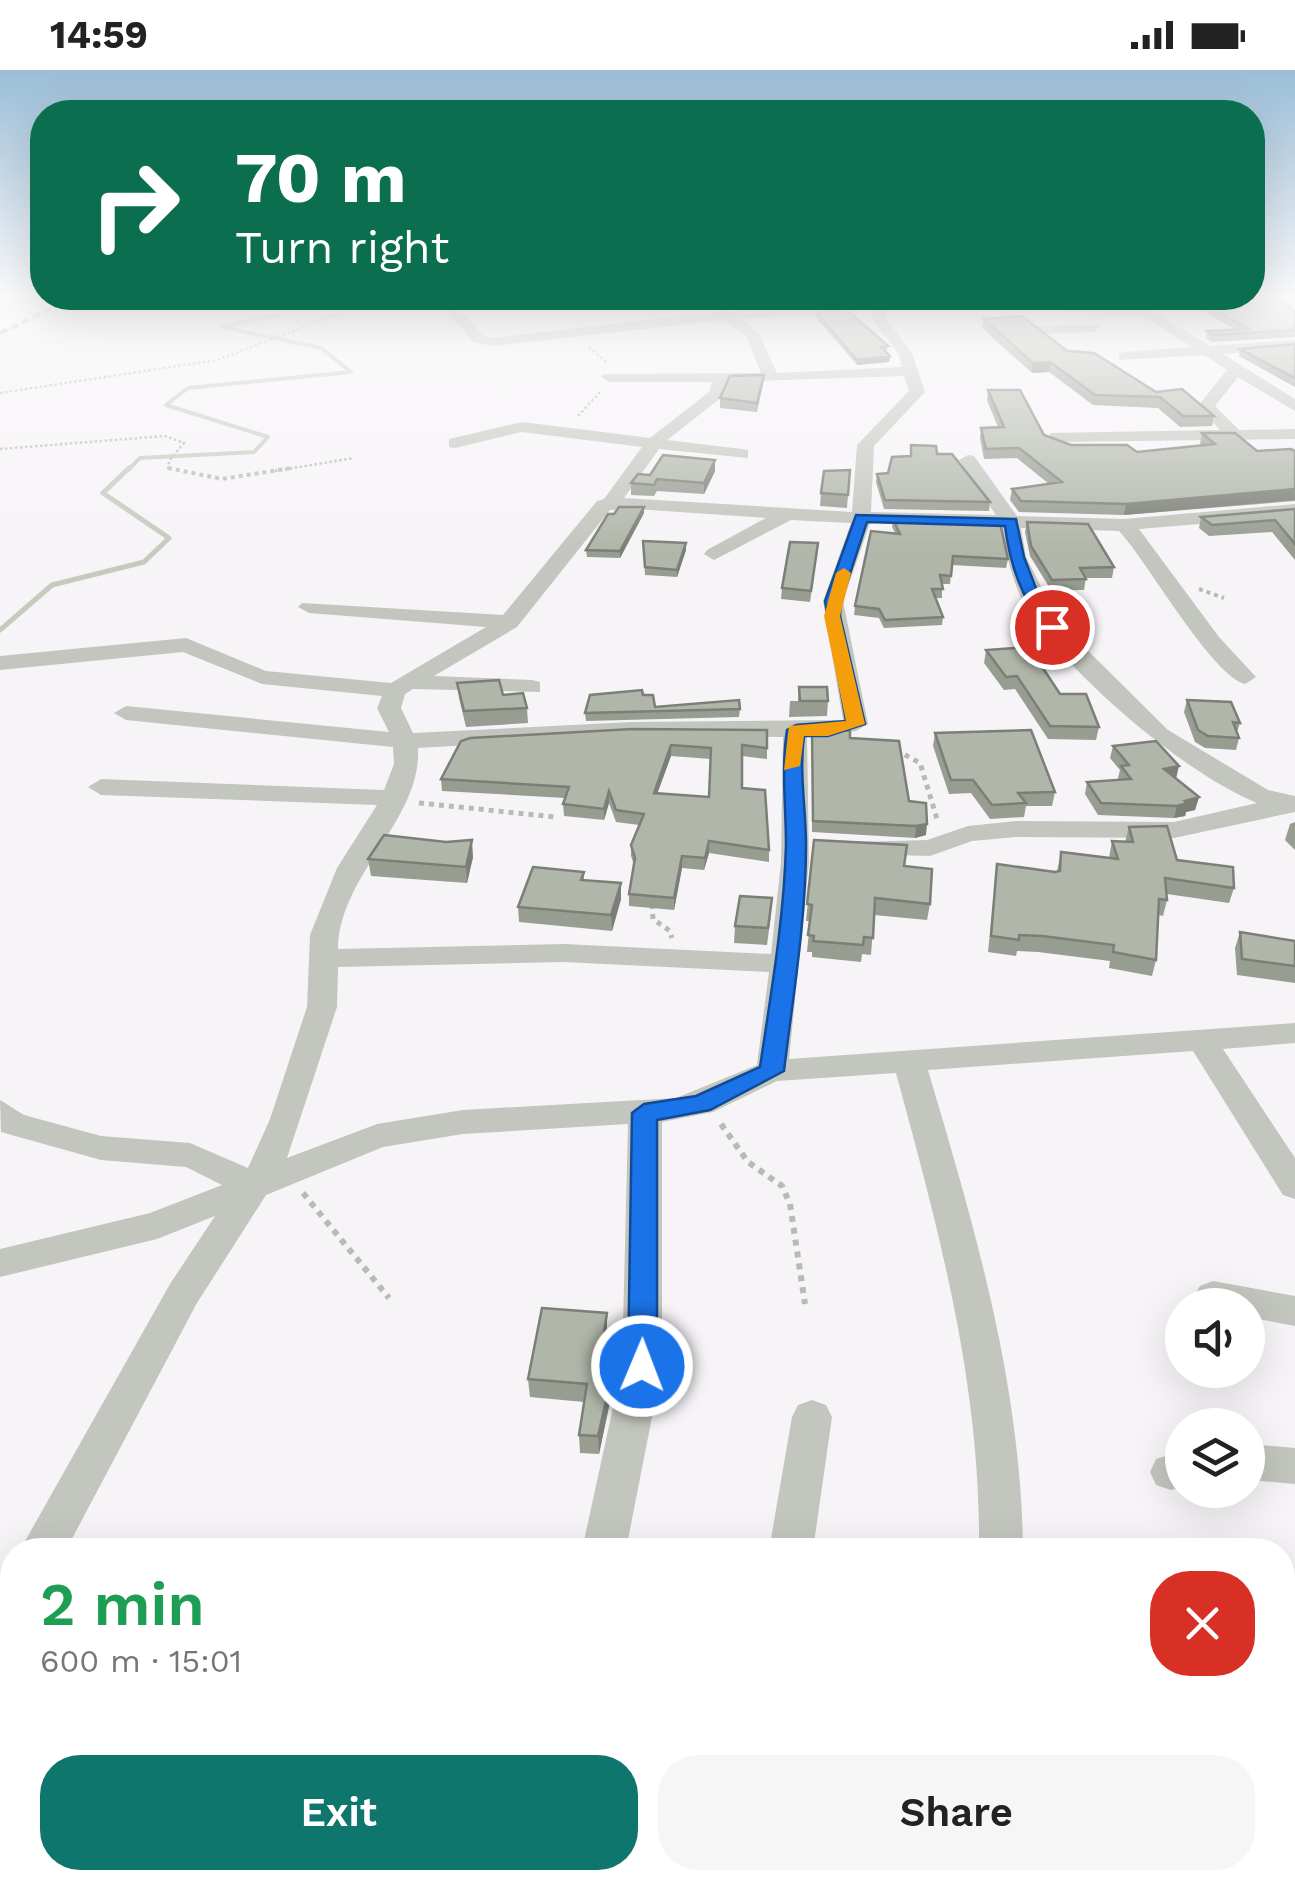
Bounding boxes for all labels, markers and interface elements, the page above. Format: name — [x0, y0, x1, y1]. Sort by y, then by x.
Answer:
text: 14:59 — [50, 13, 148, 57]
text: 70 m — [235, 137, 407, 219]
icon: right — [70, 140, 200, 270]
text: Turn right — [235, 221, 449, 274]
pin — [1010, 585, 1095, 670]
icon: arrive — [1025, 600, 1080, 655]
map controls — [1165, 1288, 1265, 1508]
button: sound — [1165, 1288, 1265, 1388]
position arrow — [590, 1314, 694, 1418]
button: layers — [1165, 1408, 1265, 1508]
text: 2 min — [40, 1569, 205, 1640]
button: close — [1150, 1571, 1255, 1676]
text: 600 m · 15:01 — [40, 1642, 242, 1680]
button: Exit — [40, 1755, 638, 1870]
button: Share — [658, 1755, 1255, 1870]

